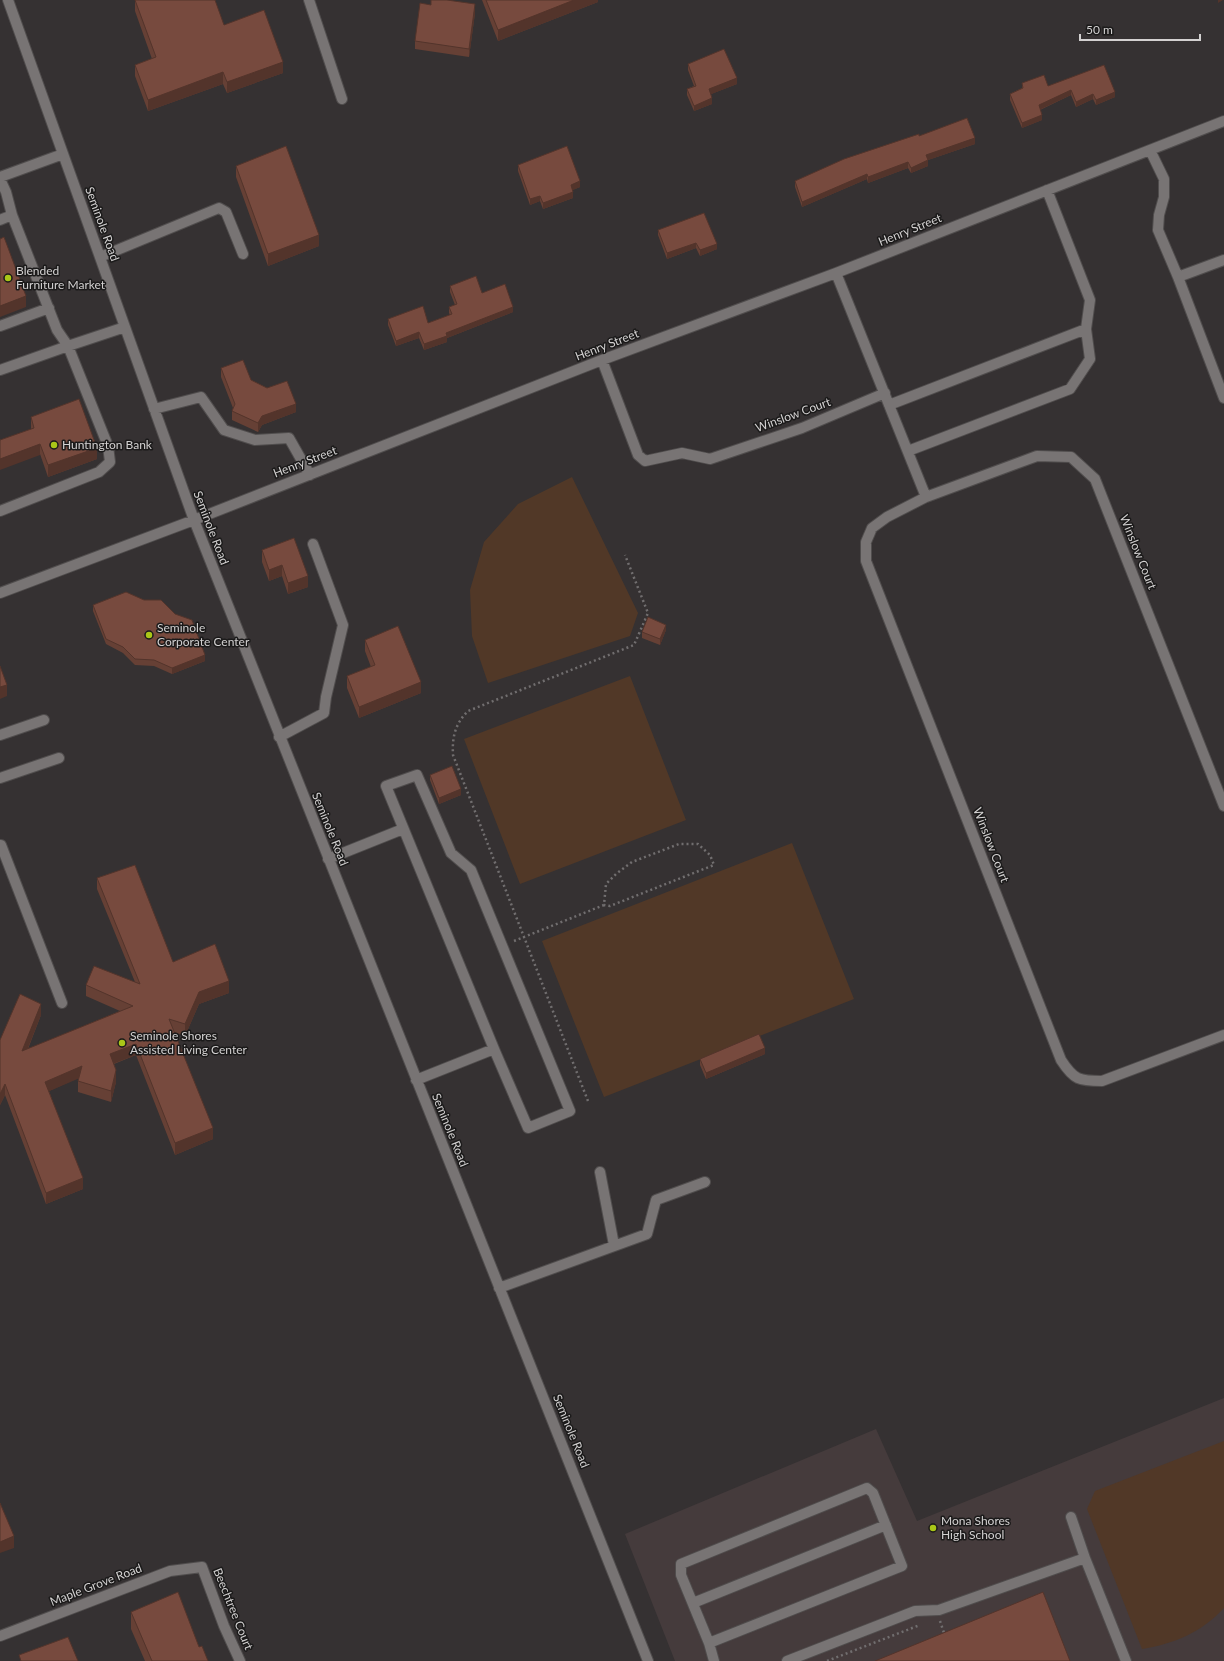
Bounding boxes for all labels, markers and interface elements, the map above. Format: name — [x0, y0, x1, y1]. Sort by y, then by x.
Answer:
scale bar — [1080, 16, 1200, 42]
text: 50 m — [1086, 22, 1113, 37]
street label: Seminole Road — [82, 185, 123, 263]
street label: Henry Street — [876, 210, 944, 249]
place label: Blended Furniture Market — [16, 263, 106, 292]
marker: Blended Furniture Market — [3, 273, 13, 283]
street label: Henry Street — [573, 325, 641, 364]
street label: Winslow Court — [753, 394, 833, 435]
place label: Huntington Bank — [62, 437, 153, 452]
marker: Huntington Bank — [49, 440, 59, 450]
street label: Henry Street — [271, 442, 339, 481]
street label: Seminole Road — [191, 489, 232, 567]
street label: Winslow Court — [1117, 512, 1160, 592]
place label: Seminole Corporate Center — [157, 620, 250, 649]
marker: Seminole Corporate Center — [144, 630, 154, 640]
street label: Seminole Road — [309, 790, 352, 868]
street label: Winslow Court — [970, 805, 1013, 885]
place label: Seminole Shores Assisted Living Center — [130, 1028, 248, 1057]
marker: Seminole Shores Assisted Living Center — [117, 1038, 127, 1048]
street label: Seminole Road — [429, 1091, 472, 1169]
street label: Seminole Road — [550, 1392, 593, 1470]
place label: Mona Shores High School — [941, 1513, 1010, 1542]
marker: Mona Shores High School — [928, 1523, 938, 1533]
street label: Maple Grove Road — [48, 1560, 144, 1609]
street label: Beechtree Court — [210, 1566, 257, 1653]

